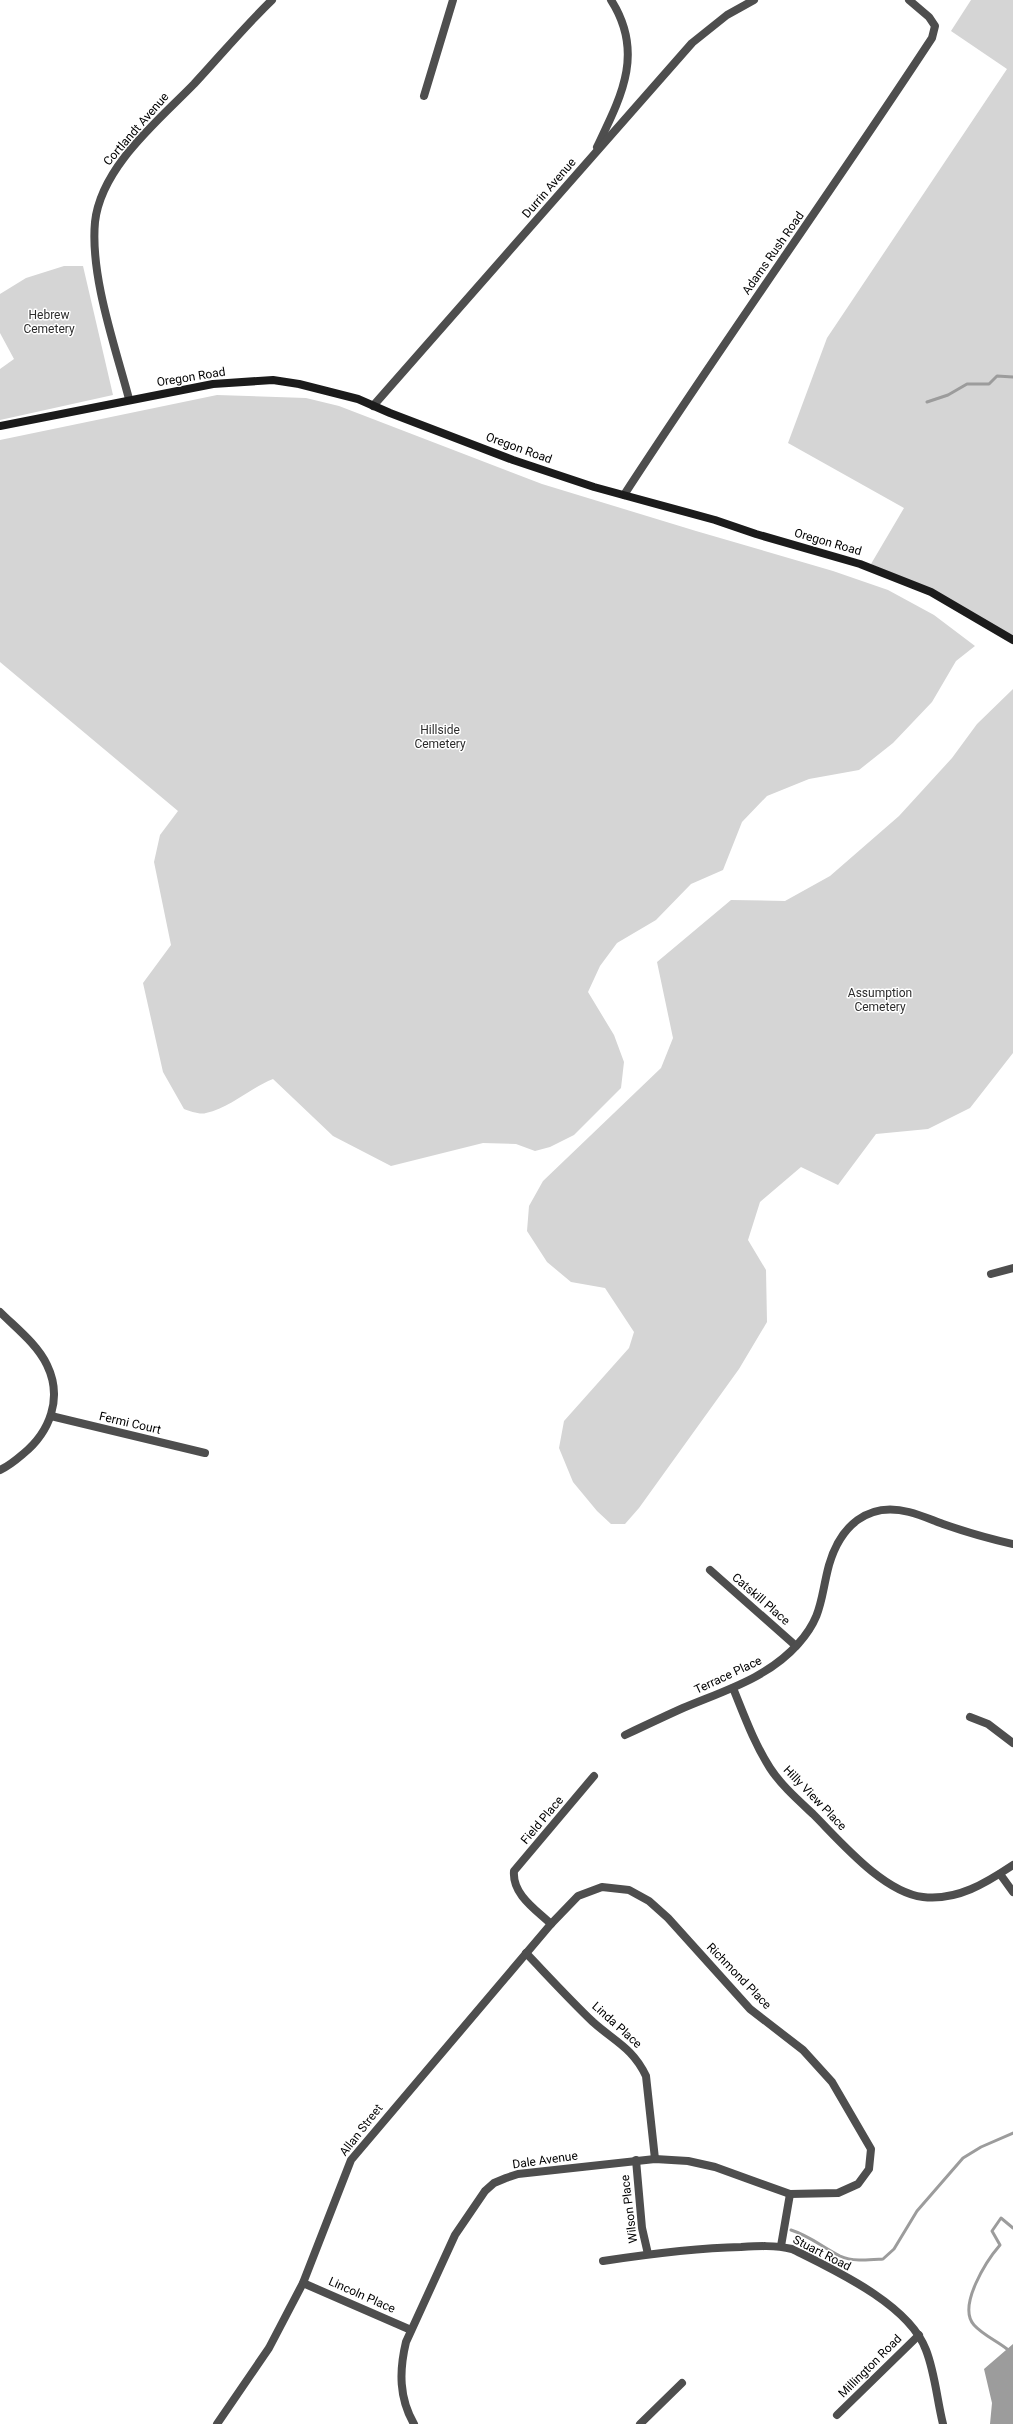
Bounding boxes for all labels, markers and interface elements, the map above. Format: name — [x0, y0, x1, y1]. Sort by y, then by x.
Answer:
street label: Cortlandt Avenue — [101, 90, 171, 168]
street label: Durrin Avenue — [519, 155, 579, 221]
street label: Adams Rush Road — [739, 209, 807, 297]
park label: Hebrew Cemetery — [23, 308, 75, 336]
street label: Oregon Road — [156, 365, 226, 389]
street label: Oregon Road — [484, 430, 554, 466]
street label: Oregon Road — [793, 526, 863, 558]
park label: Hillside Cemetery — [414, 723, 466, 751]
park label: Assumption Cemetery — [848, 986, 912, 1014]
street label: Fermi Court — [98, 1409, 162, 1437]
street label: Catskill Place — [729, 1570, 793, 1628]
street label: Terrace Place — [692, 1653, 764, 1697]
street label: Hilly View Place — [781, 1763, 849, 1833]
street label: Field Place — [518, 1793, 566, 1847]
street label: Richmond Place — [704, 1940, 774, 2012]
street label: Linda Place — [589, 1999, 645, 2051]
street label: Allan Street — [337, 2101, 385, 2159]
street label: Dale Avenue — [511, 2148, 579, 2172]
street label: Wilson Place — [618, 2174, 640, 2244]
street label: Stuart Road — [791, 2232, 853, 2274]
street label: Lincoln Place — [327, 2274, 397, 2316]
street label: Millington Road — [836, 2332, 904, 2400]

